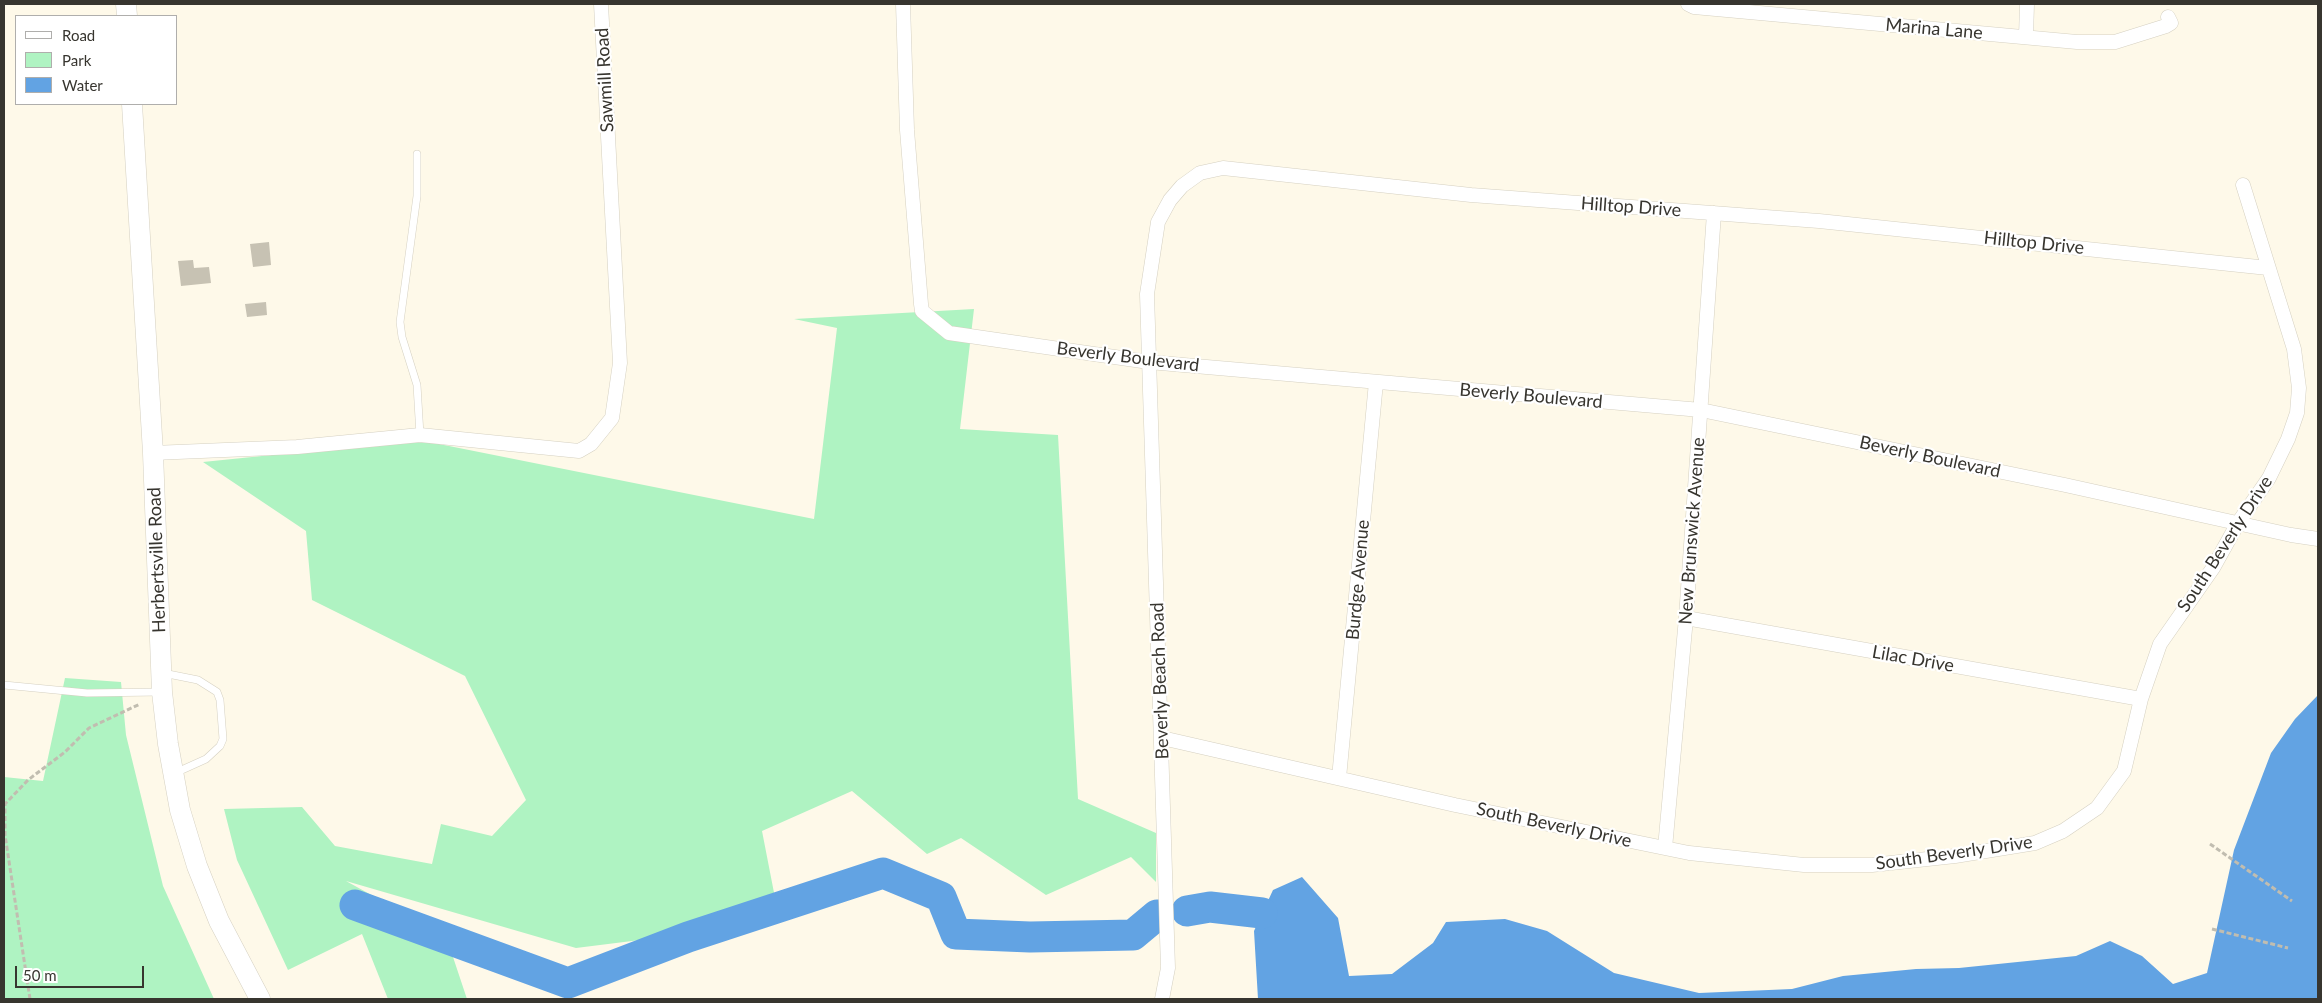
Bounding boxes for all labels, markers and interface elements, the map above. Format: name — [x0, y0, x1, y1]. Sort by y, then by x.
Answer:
street label: Marina Lane — [1884, 14, 1984, 44]
legend — [15, 15, 178, 105]
text: Road — [62, 26, 95, 44]
street label: Sawmill Road — [591, 27, 619, 133]
text: Park — [62, 51, 91, 69]
text: Water — [62, 76, 103, 94]
street label: Hilltop Drive — [1580, 193, 1682, 221]
street label: Hilltop Drive — [1983, 227, 2085, 259]
street label: Beverly Boulevard — [1055, 338, 1201, 376]
street label: Beverly Boulevard — [1459, 379, 1603, 413]
street label: Beverly Boulevard — [1857, 432, 2003, 482]
street label: New Brunswick Avenue — [1675, 437, 1709, 625]
street label: South Beverly Drive — [2173, 472, 2277, 616]
street label: Herbertsville Road — [144, 487, 170, 633]
street label: Burdge Avenue — [1342, 519, 1374, 641]
street label: Beverly Beach Road — [1146, 602, 1174, 760]
street label: Lilac Drive — [1870, 641, 1956, 677]
street label: South Beverly Drive — [1474, 798, 1634, 852]
street label: South Beverly Drive — [1874, 831, 2034, 875]
scale bar — [18, 956, 146, 988]
text: 50 m — [23, 966, 57, 984]

